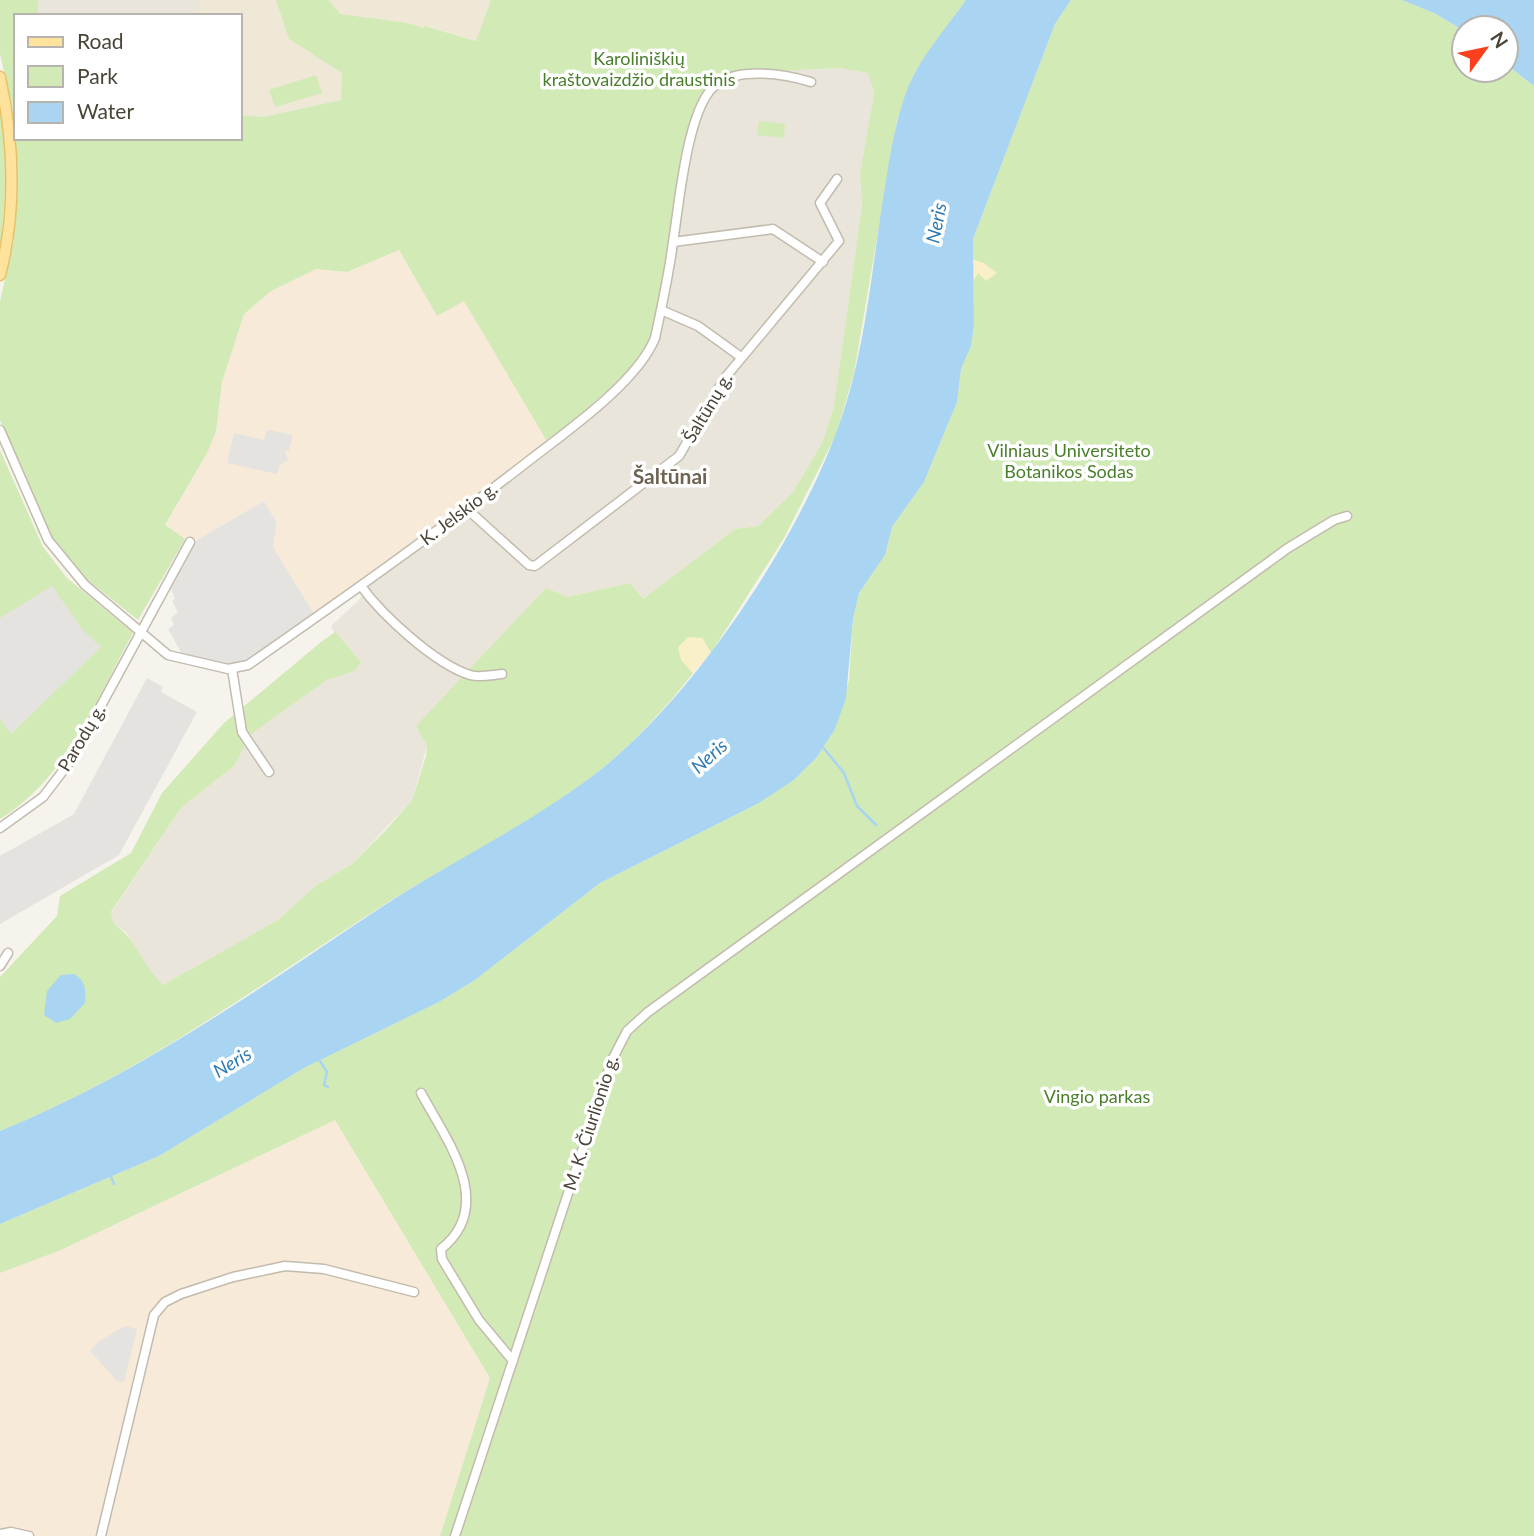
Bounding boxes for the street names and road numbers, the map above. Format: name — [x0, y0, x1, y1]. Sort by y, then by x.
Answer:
street label: Šaltūnų g. — [678, 369, 737, 446]
street label: K. Jelskio g. — [415, 477, 501, 549]
street label: Parodų g. — [53, 700, 110, 775]
street label: M. K. Čiurlionio g. — [558, 1052, 622, 1193]

